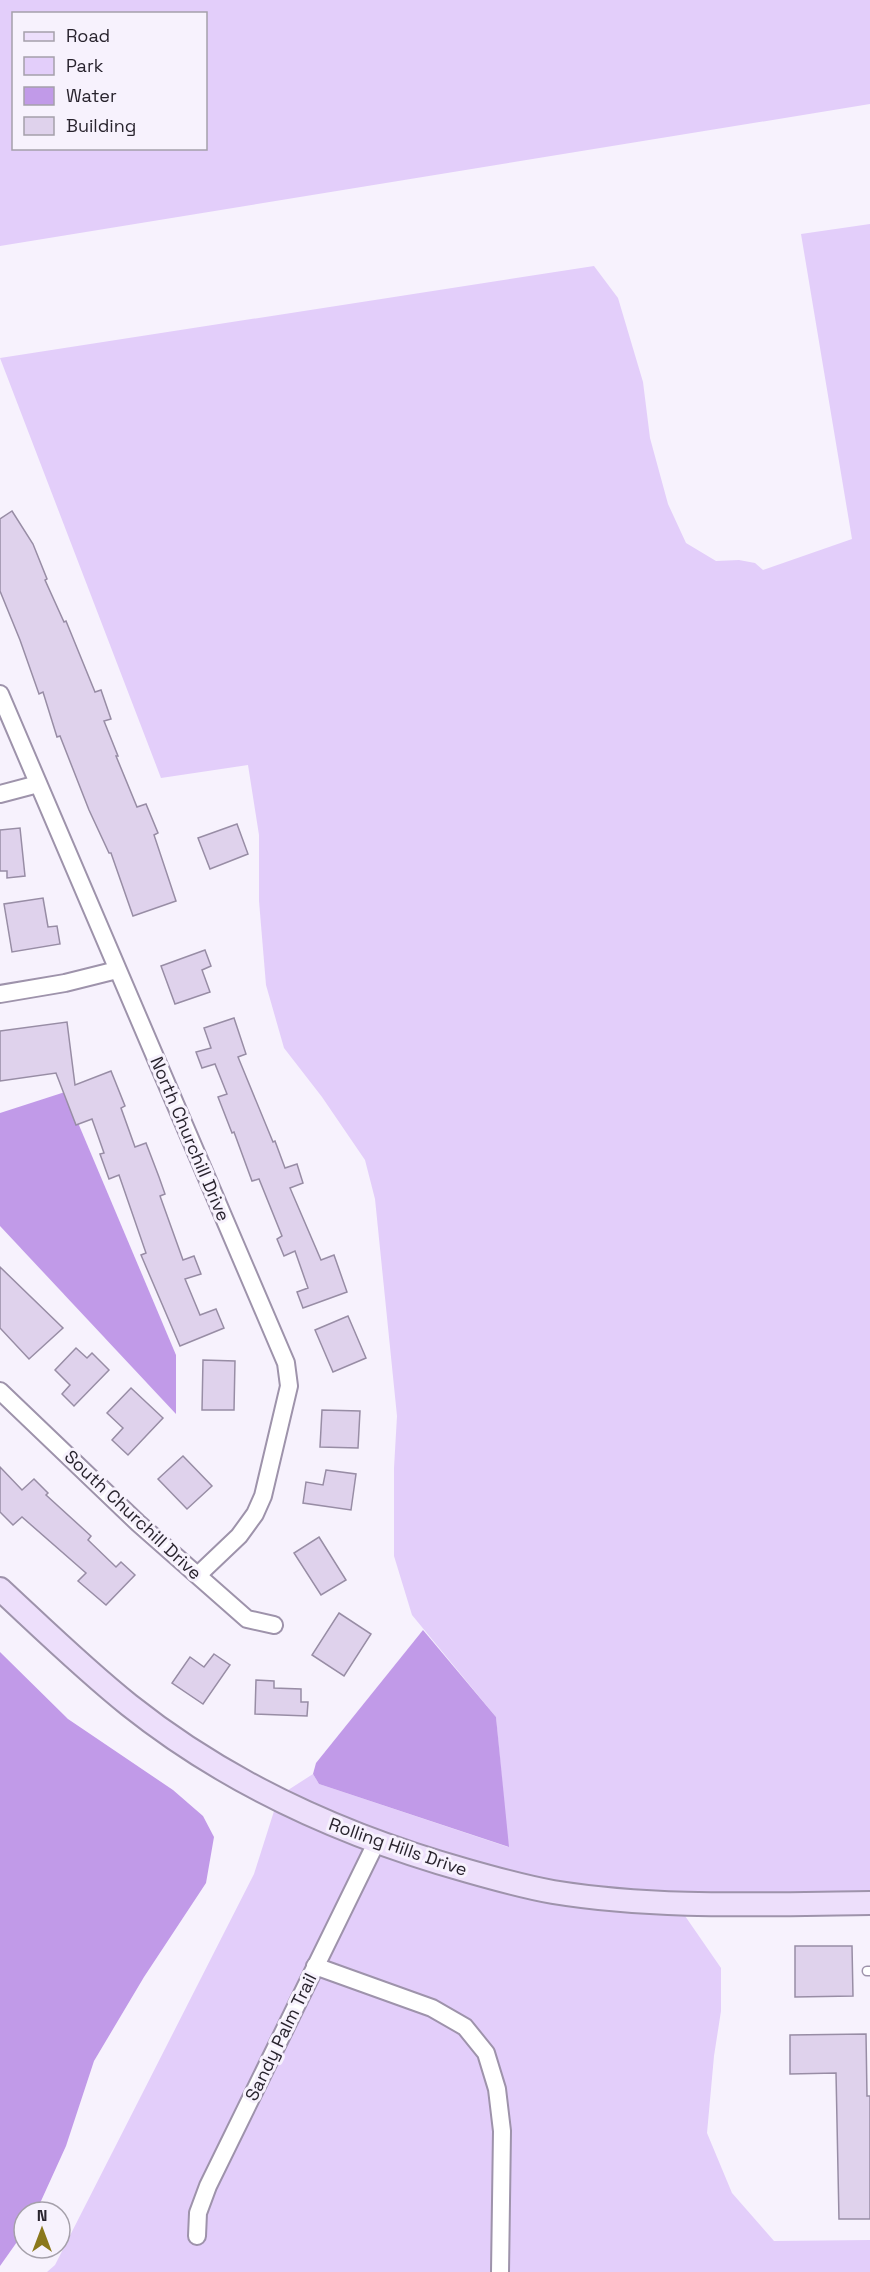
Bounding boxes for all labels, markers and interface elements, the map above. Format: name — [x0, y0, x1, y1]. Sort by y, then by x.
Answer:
legend — [12, 12, 207, 150]
text: Road — [66, 24, 110, 47]
text: Park — [66, 54, 104, 77]
text: Water — [66, 84, 117, 107]
text: Building — [66, 114, 136, 137]
street label: North Churchill Drive — [145, 1053, 236, 1225]
street label: South Churchill Drive — [60, 1445, 207, 1584]
street label: Rolling Hills Drive — [326, 1812, 471, 1881]
street label: Sandy Palm Trail — [240, 1969, 321, 2105]
north arrow — [12, 2200, 72, 2260]
text: N — [37, 2205, 47, 2226]

